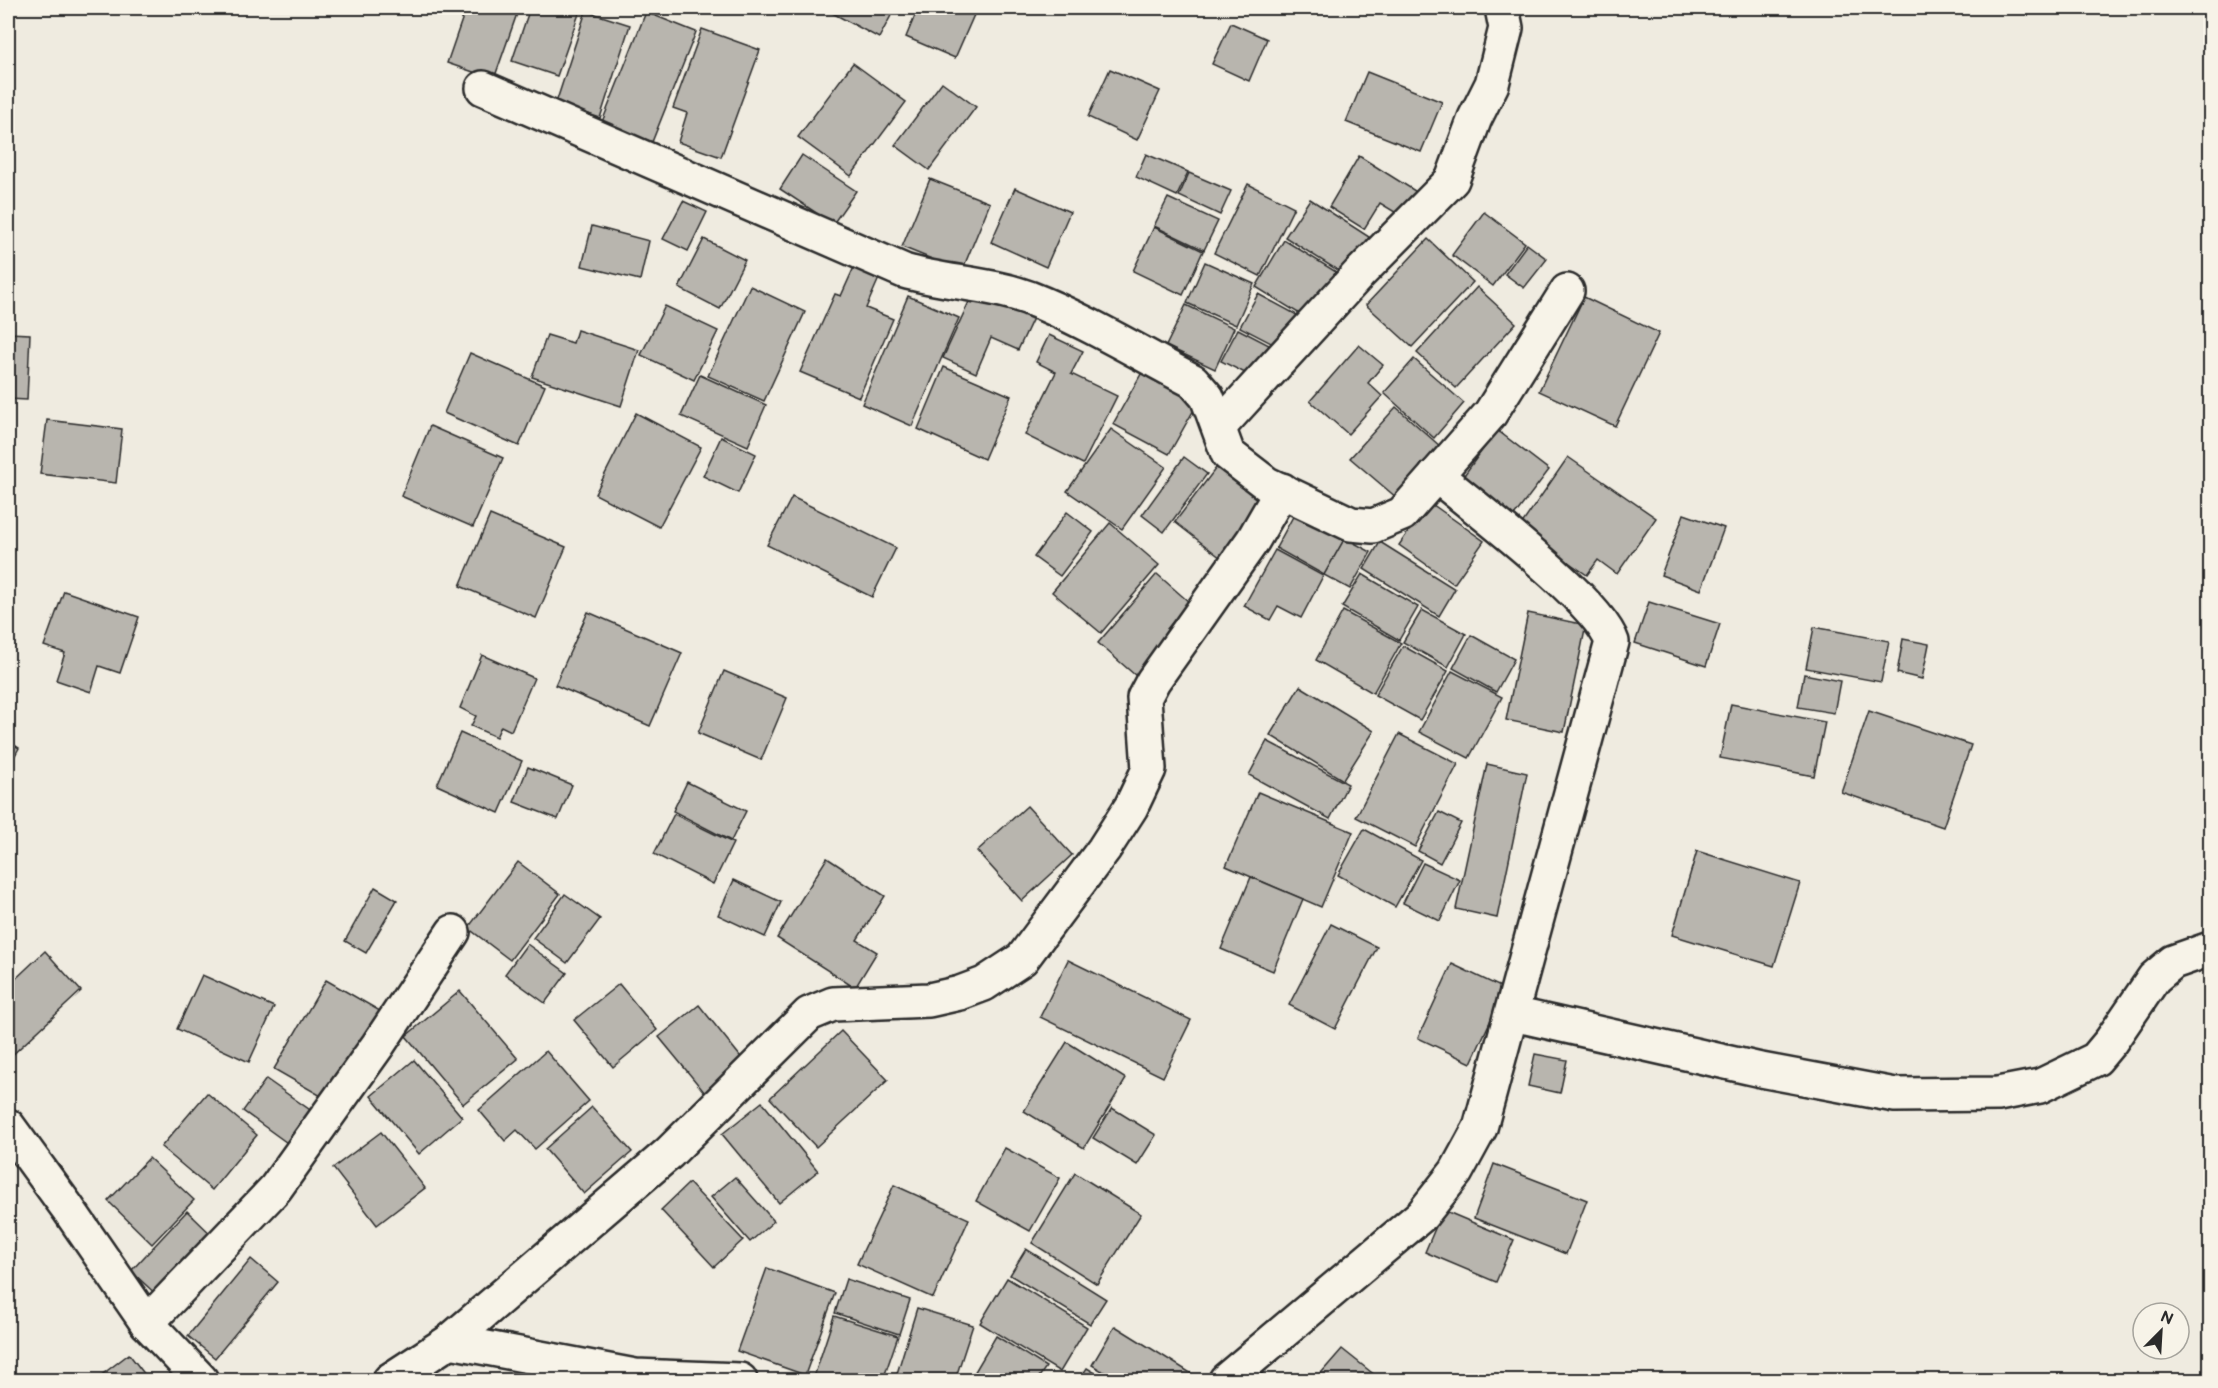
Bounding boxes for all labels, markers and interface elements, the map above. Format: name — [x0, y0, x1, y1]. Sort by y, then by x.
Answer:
north arrow — [2131, 1301, 2191, 1361]
text: N — [2157, 1308, 2176, 1330]

